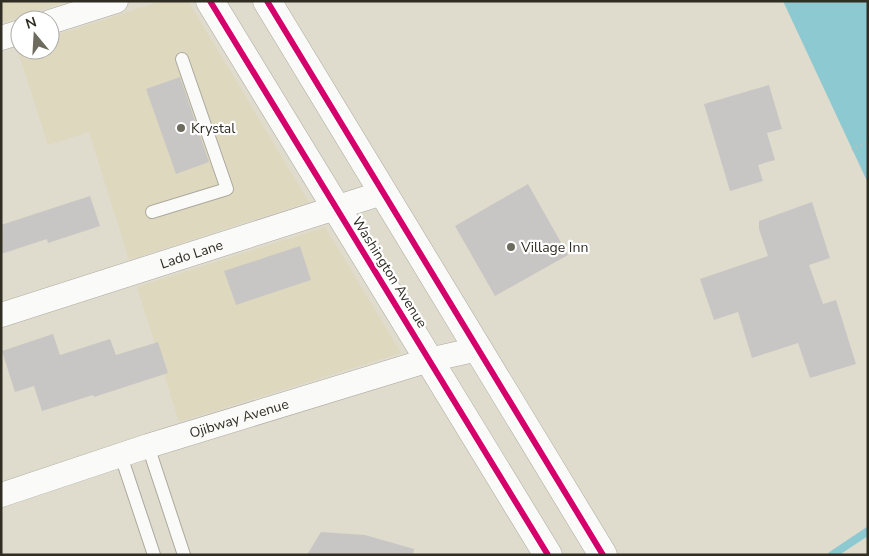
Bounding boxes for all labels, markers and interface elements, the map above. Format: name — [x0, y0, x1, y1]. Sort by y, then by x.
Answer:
north arrow — [10, 10, 60, 60]
text: N — [23, 12, 39, 34]
place label: Krystal — [191, 119, 236, 138]
marker: Krystal — [175, 122, 187, 134]
street label: Washington Avenue — [348, 213, 432, 332]
street label: Lado Lane — [158, 236, 225, 273]
place label: Village Inn — [520, 238, 588, 257]
marker: Village Inn — [505, 241, 517, 253]
street label: Ojibway Avenue — [187, 395, 291, 443]

